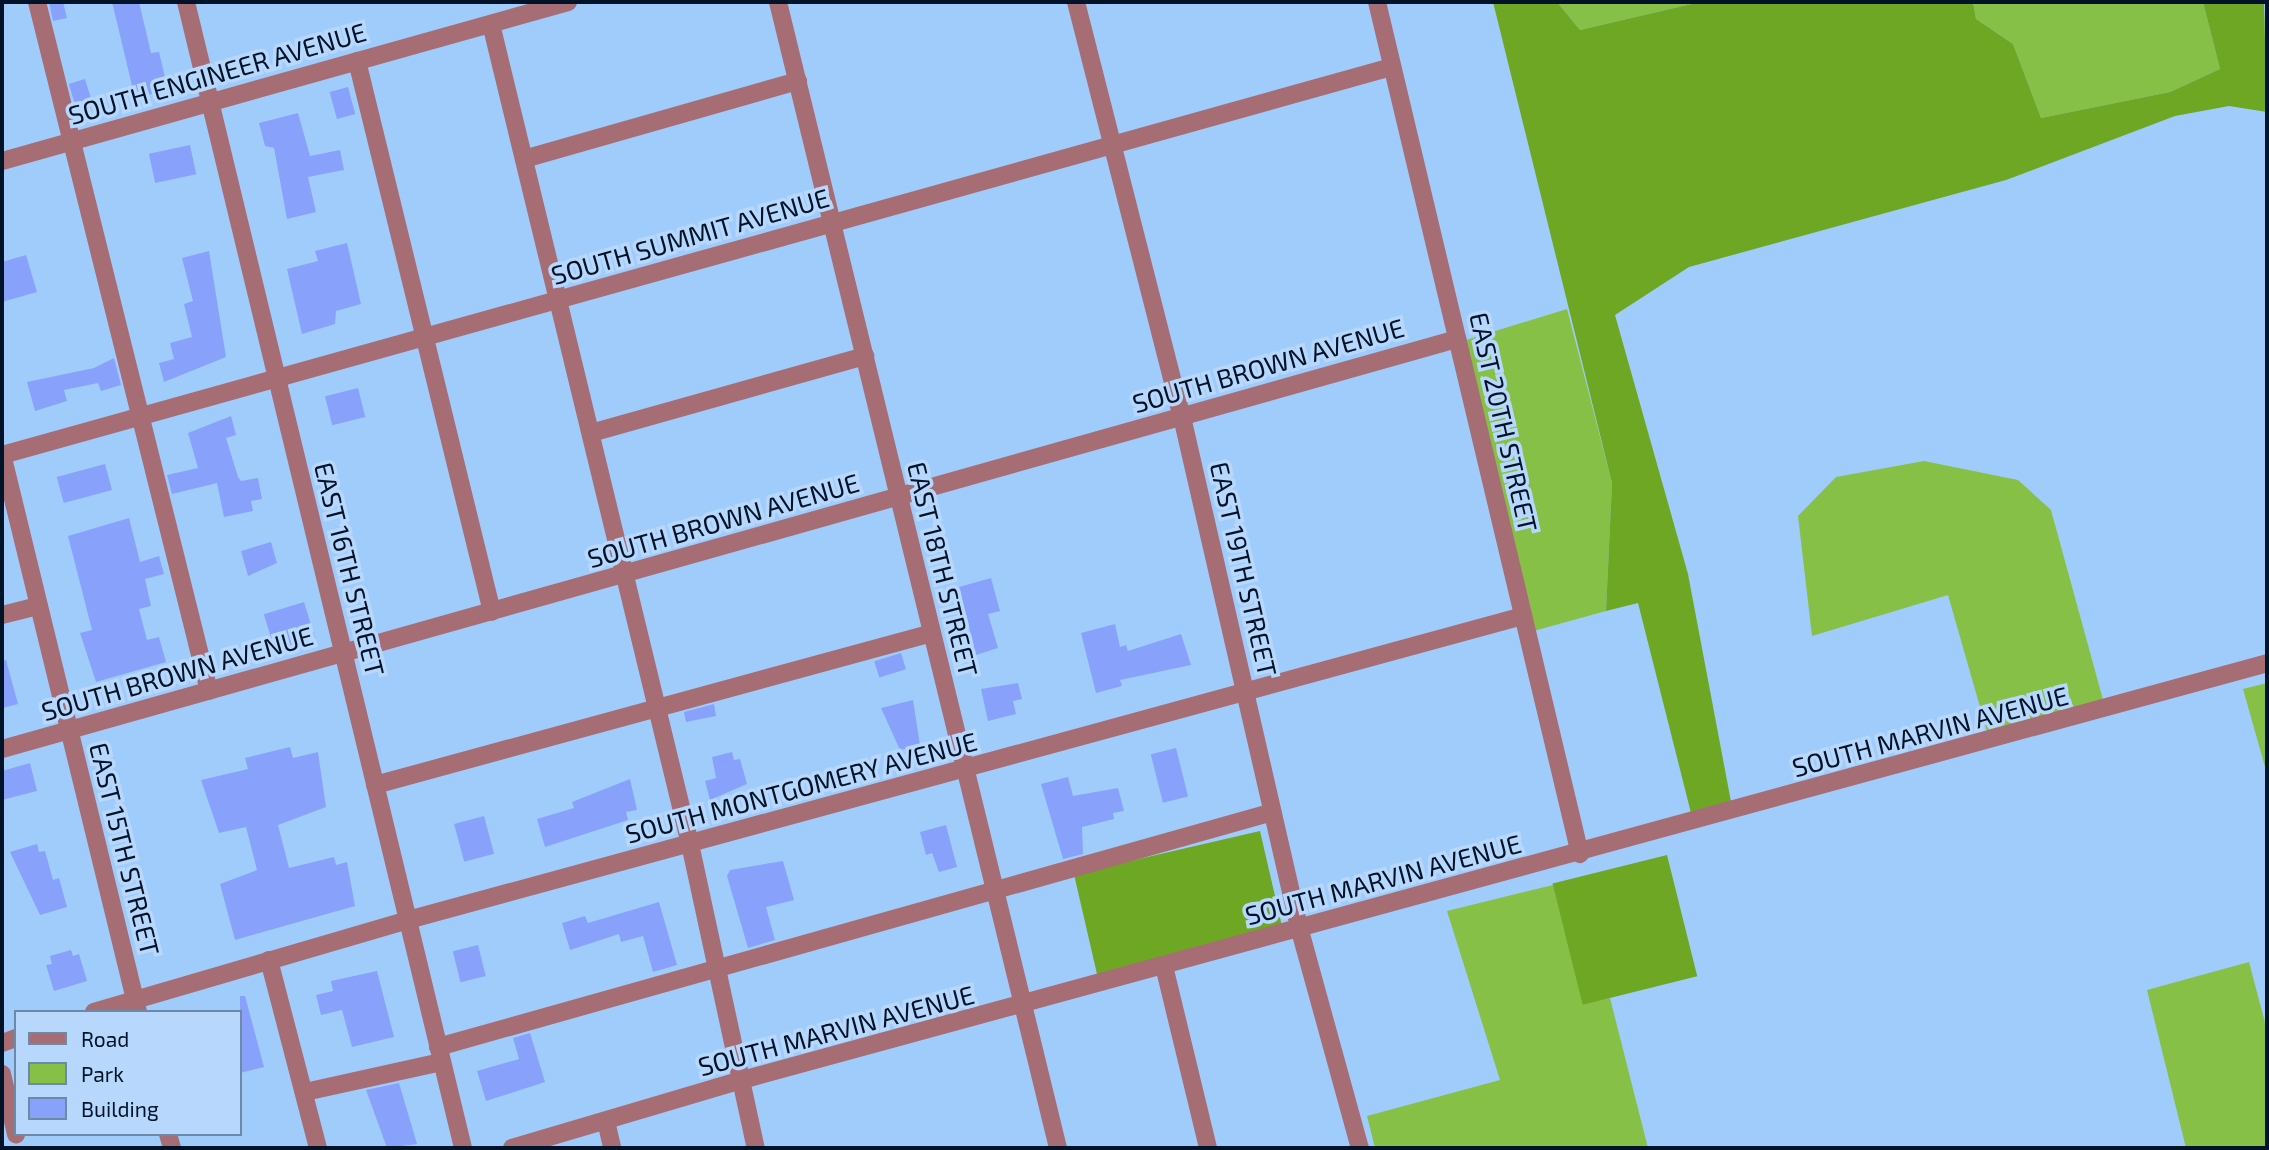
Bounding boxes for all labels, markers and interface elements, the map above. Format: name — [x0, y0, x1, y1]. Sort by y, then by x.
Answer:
street label: SOUTH ENGINEER AVENUE — [64, 15, 370, 131]
street label: SOUTH SUMMIT AVENUE — [547, 181, 833, 291]
street label: EAST 20TH STREET — [1464, 309, 1544, 535]
street label: SOUTH BROWN AVENUE — [1128, 311, 1408, 419]
street label: EAST 18TH STREET — [901, 458, 985, 680]
street label: EAST 19TH STREET — [1204, 458, 1284, 680]
street label: EAST 16TH STREET — [308, 459, 392, 679]
street label: SOUTH BROWN AVENUE — [583, 466, 863, 574]
street label: SOUTH BROWN AVENUE — [37, 619, 317, 727]
street label: SOUTH MARVIN AVENUE — [1788, 679, 2072, 783]
street label: SOUTH MONTGOMERY AVENUE — [621, 725, 981, 849]
street label: EAST 15TH STREET — [83, 739, 167, 959]
street label: SOUTH MARVIN AVENUE — [1241, 827, 1525, 931]
street label: SOUTH MARVIN AVENUE — [694, 978, 978, 1082]
legend — [14, 1010, 242, 1136]
text: Road — [81, 1026, 129, 1051]
text: Park — [81, 1061, 124, 1086]
text: Building — [81, 1096, 159, 1121]

